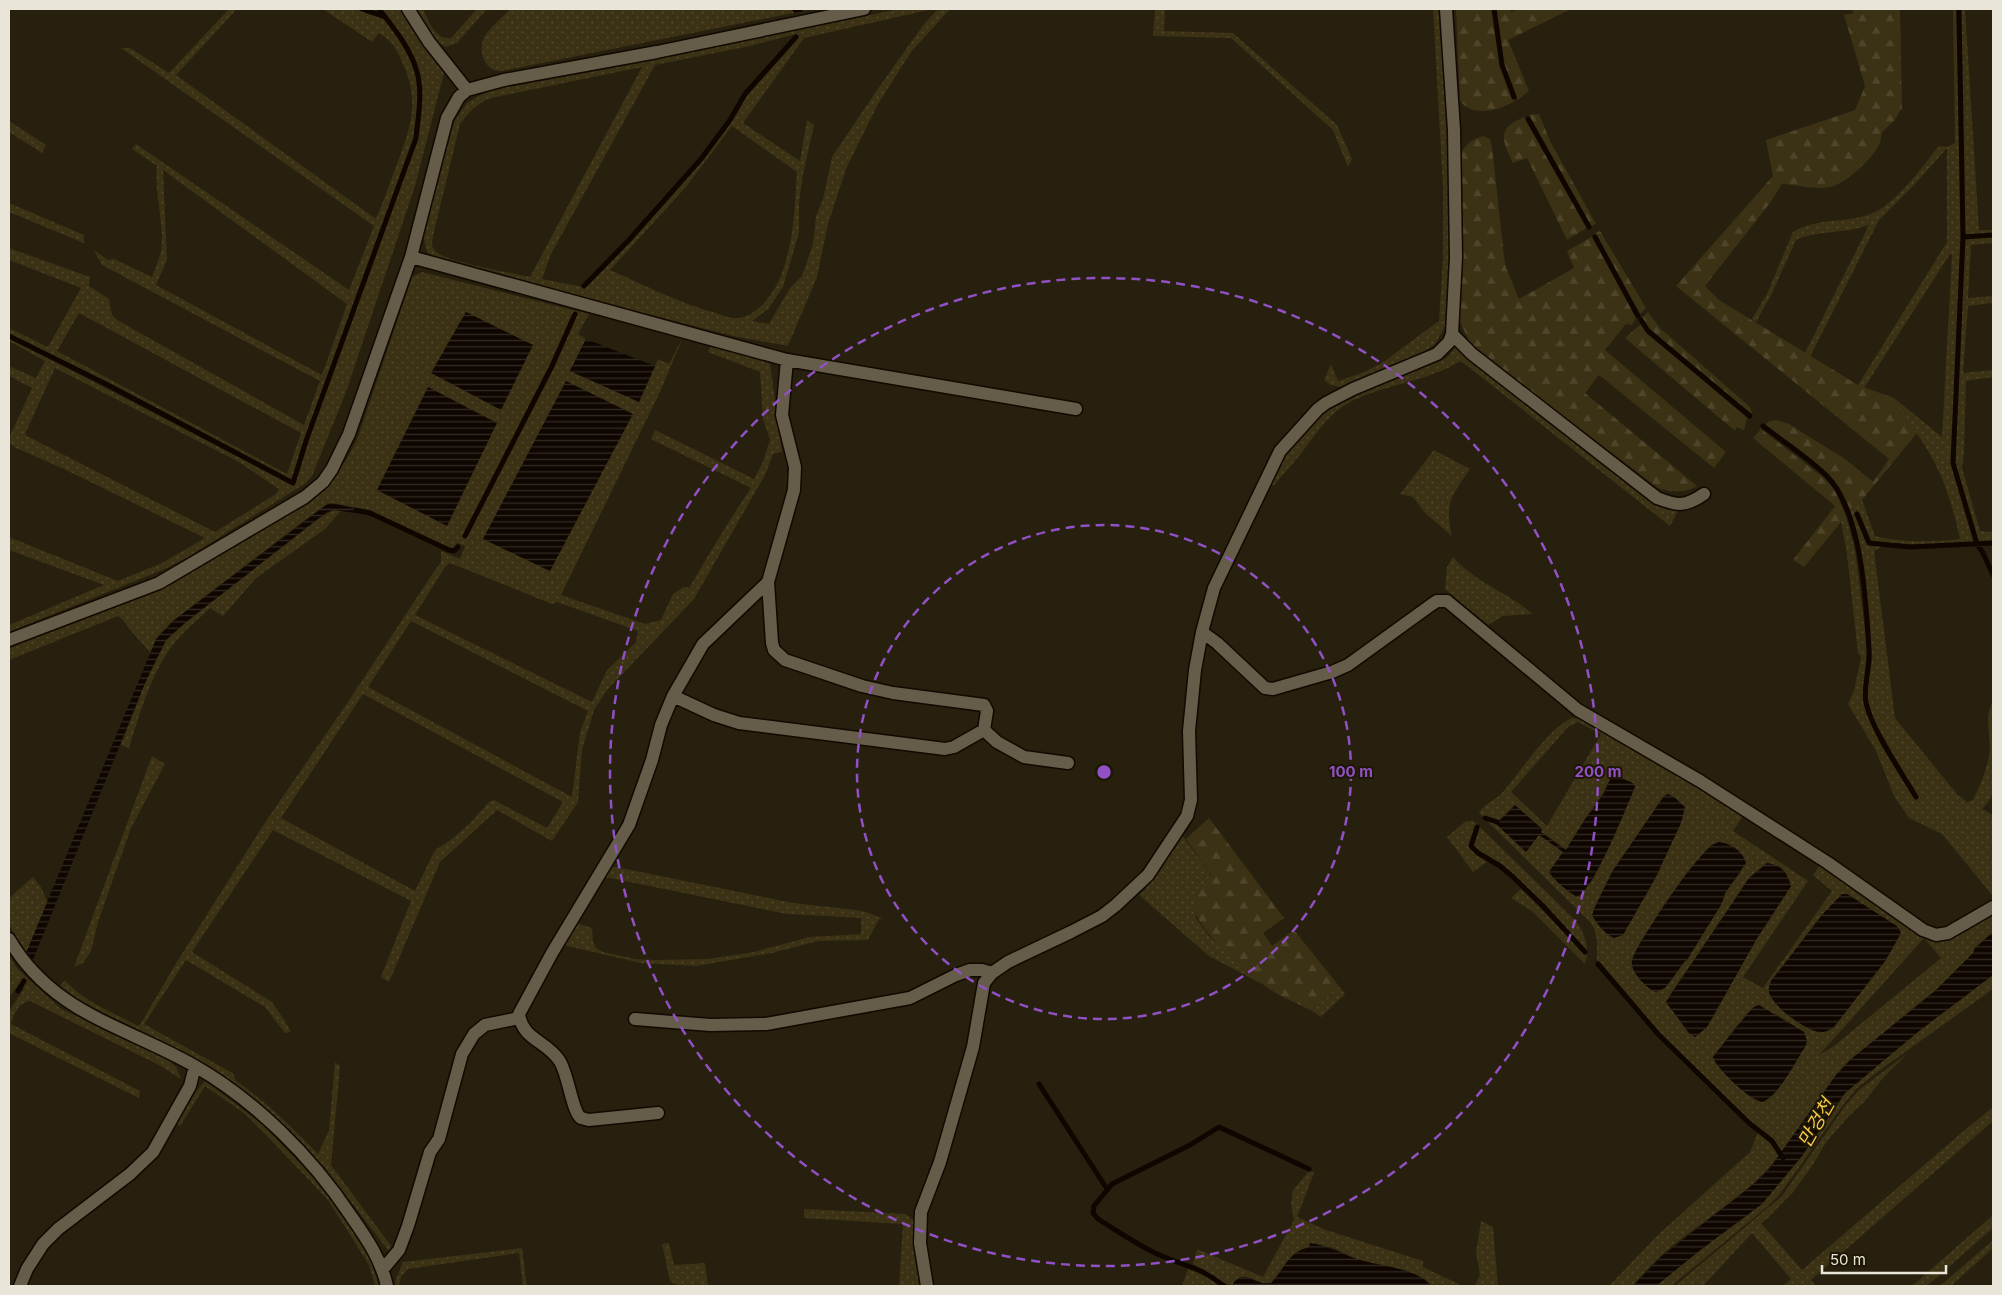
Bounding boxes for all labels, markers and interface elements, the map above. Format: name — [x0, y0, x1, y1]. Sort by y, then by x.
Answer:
text: 100 m — [1329, 762, 1373, 781]
text: 200 m — [1575, 762, 1621, 781]
centre of rings — [1095, 763, 1113, 781]
water label: 만겅천 — [1793, 1093, 1840, 1151]
scale bar — [1822, 1242, 1946, 1274]
text: 50 m — [1830, 1250, 1866, 1269]

